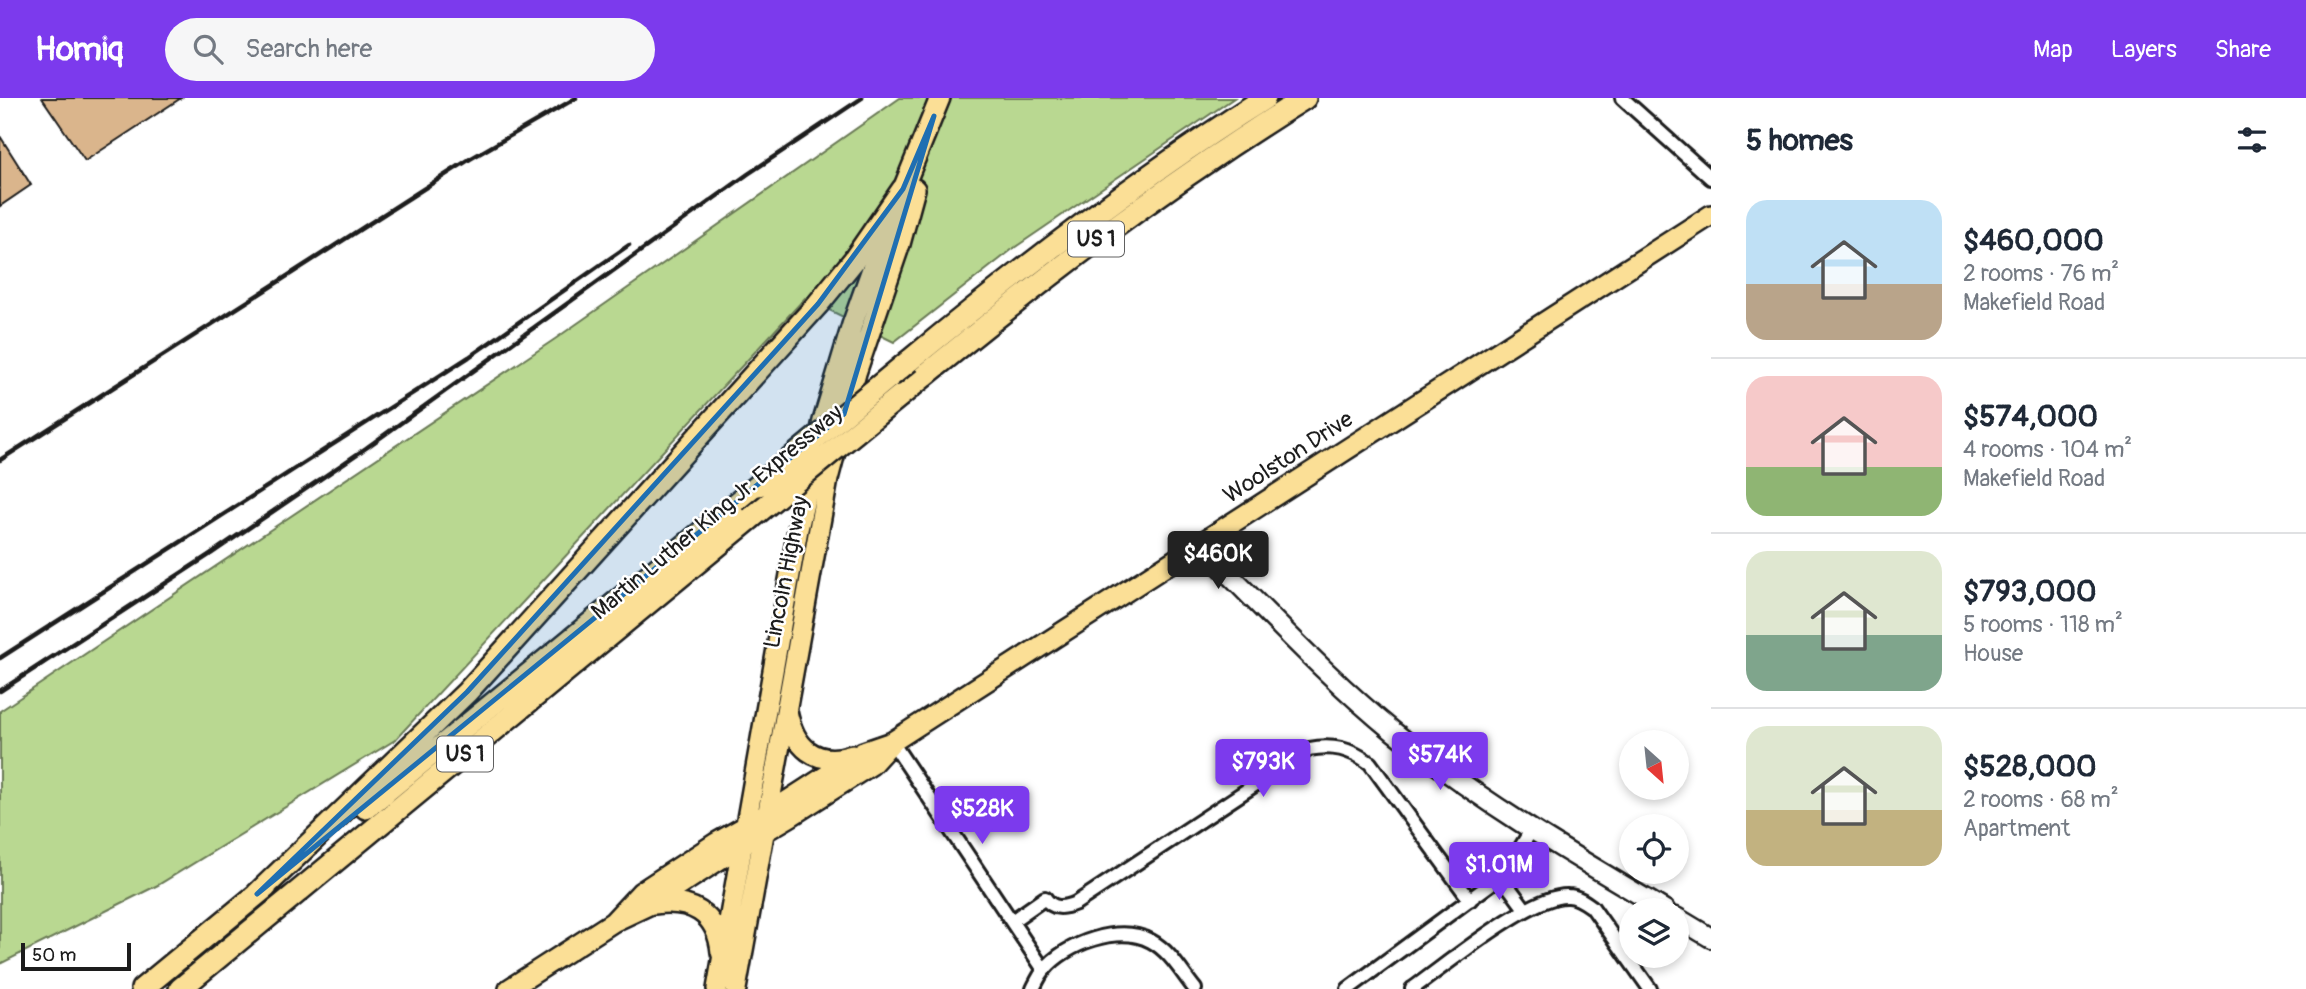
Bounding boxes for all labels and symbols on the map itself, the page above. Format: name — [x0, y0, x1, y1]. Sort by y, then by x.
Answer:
road number: US 1 — [1068, 222, 1124, 256]
street label: Martin Luther King Jr. Expressway — [585, 398, 849, 626]
street label: Woolston Drive — [1218, 404, 1359, 510]
street label: Lincoln Highway — [757, 493, 815, 651]
pin: $460K — [1169, 532, 1267, 591]
north arrow — [1619, 730, 1689, 800]
pin: $574K — [1391, 732, 1489, 792]
road number: US 1 — [437, 736, 493, 772]
pin: $793K — [1214, 740, 1312, 799]
pin: $528K — [933, 786, 1031, 846]
pin: $1.01M — [1442, 842, 1556, 902]
scale bar — [21, 940, 131, 972]

